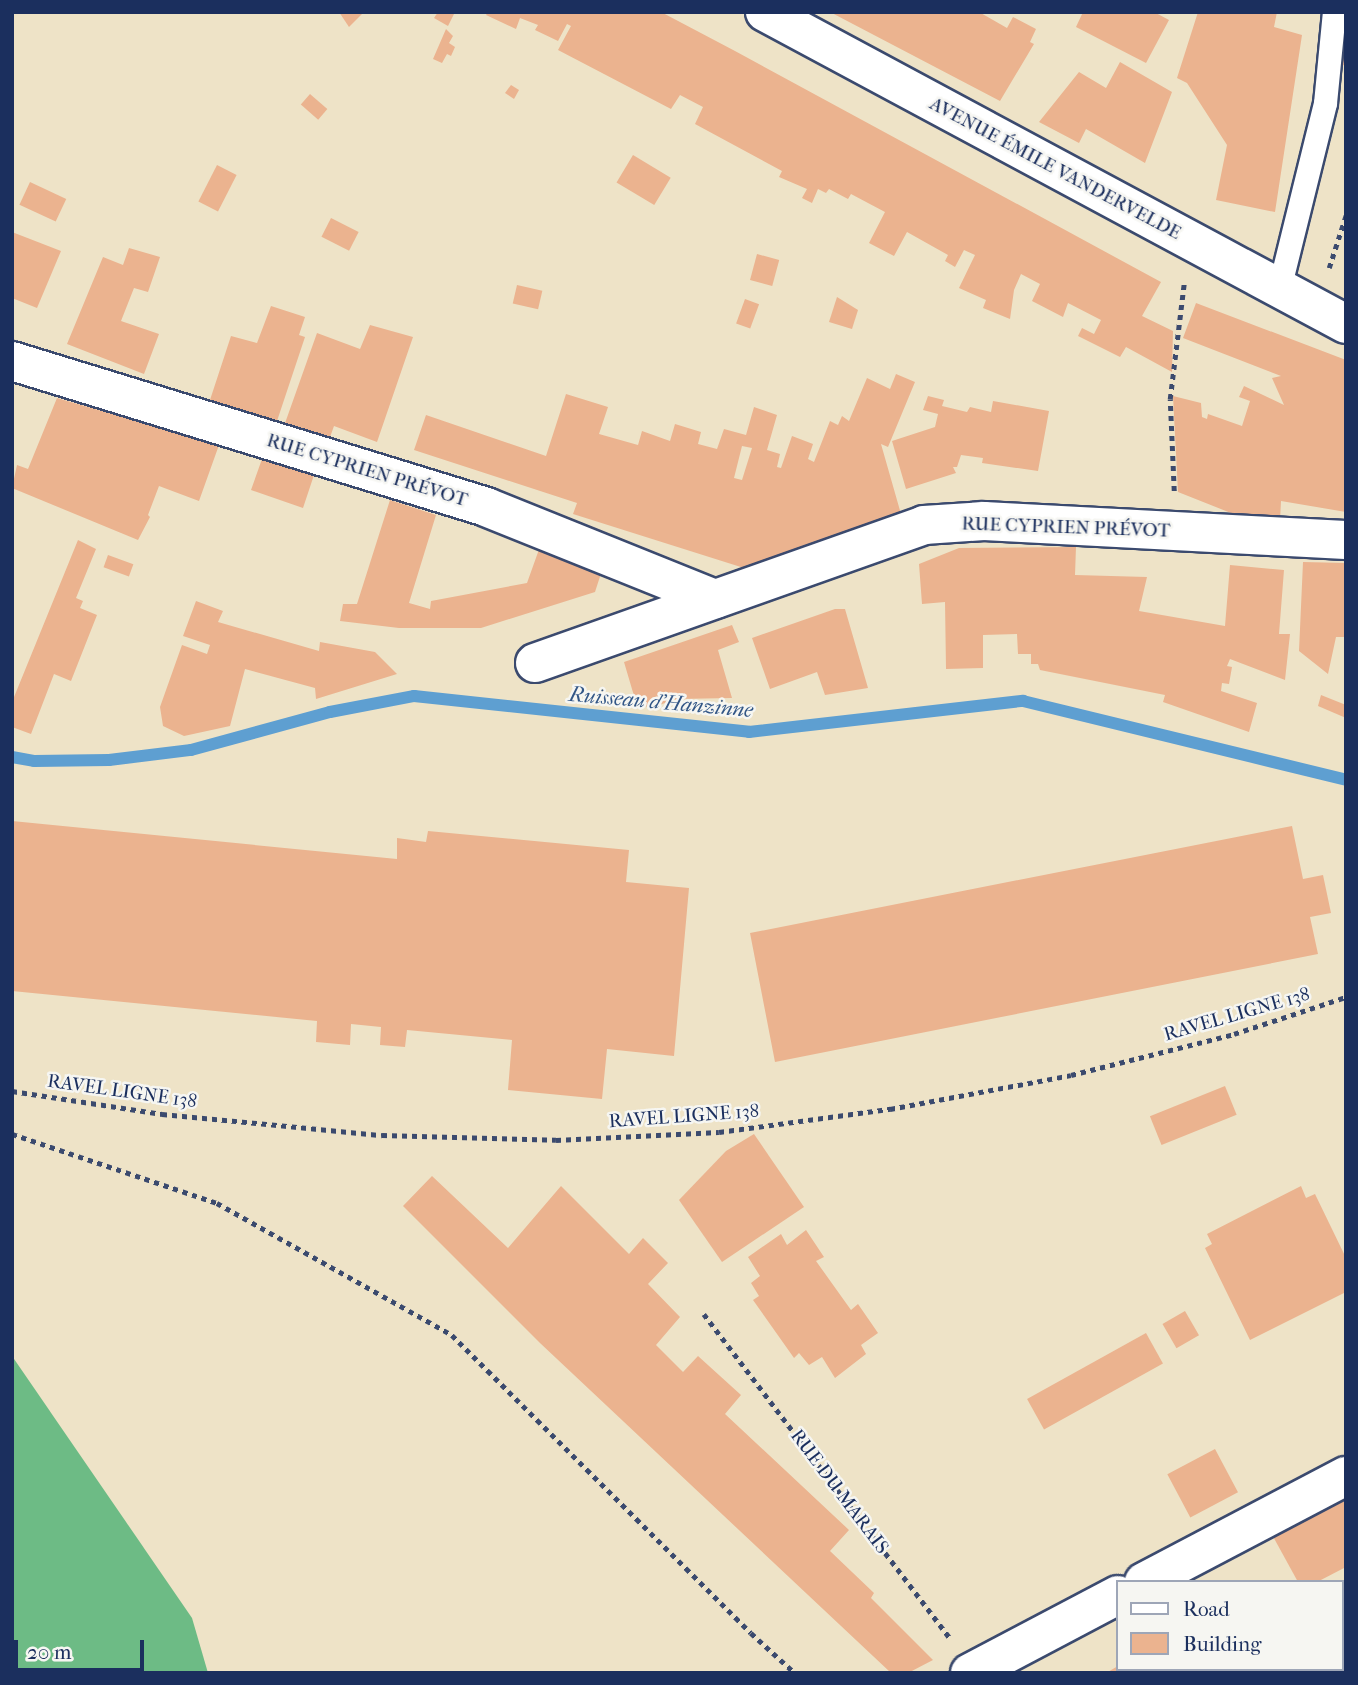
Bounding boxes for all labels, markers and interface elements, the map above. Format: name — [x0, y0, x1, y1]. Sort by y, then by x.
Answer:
street label: AVENUE ÉMILE VANDERVELDE — [925, 93, 1185, 245]
street label: RUE CYPRIEN PRÉVOT — [264, 430, 470, 512]
street label: RUE CYPRIEN PRÉVOT — [961, 513, 1171, 543]
water label: Ruisseau d'Hanzinne — [568, 681, 754, 723]
street label: RAVEL LIGNE 138 — [1161, 983, 1313, 1047]
street label: RAVEL LIGNE 138 — [46, 1070, 198, 1114]
street label: RAVEL LIGNE 138 — [608, 1100, 760, 1134]
street label: RUE DU MARAIS — [785, 1425, 893, 1559]
legend — [1116, 1580, 1344, 1671]
text: Road — [1183, 1597, 1230, 1621]
scale bar — [18, 1626, 147, 1670]
text: Building — [1183, 1632, 1261, 1656]
text: 20 m — [27, 1640, 71, 1664]

